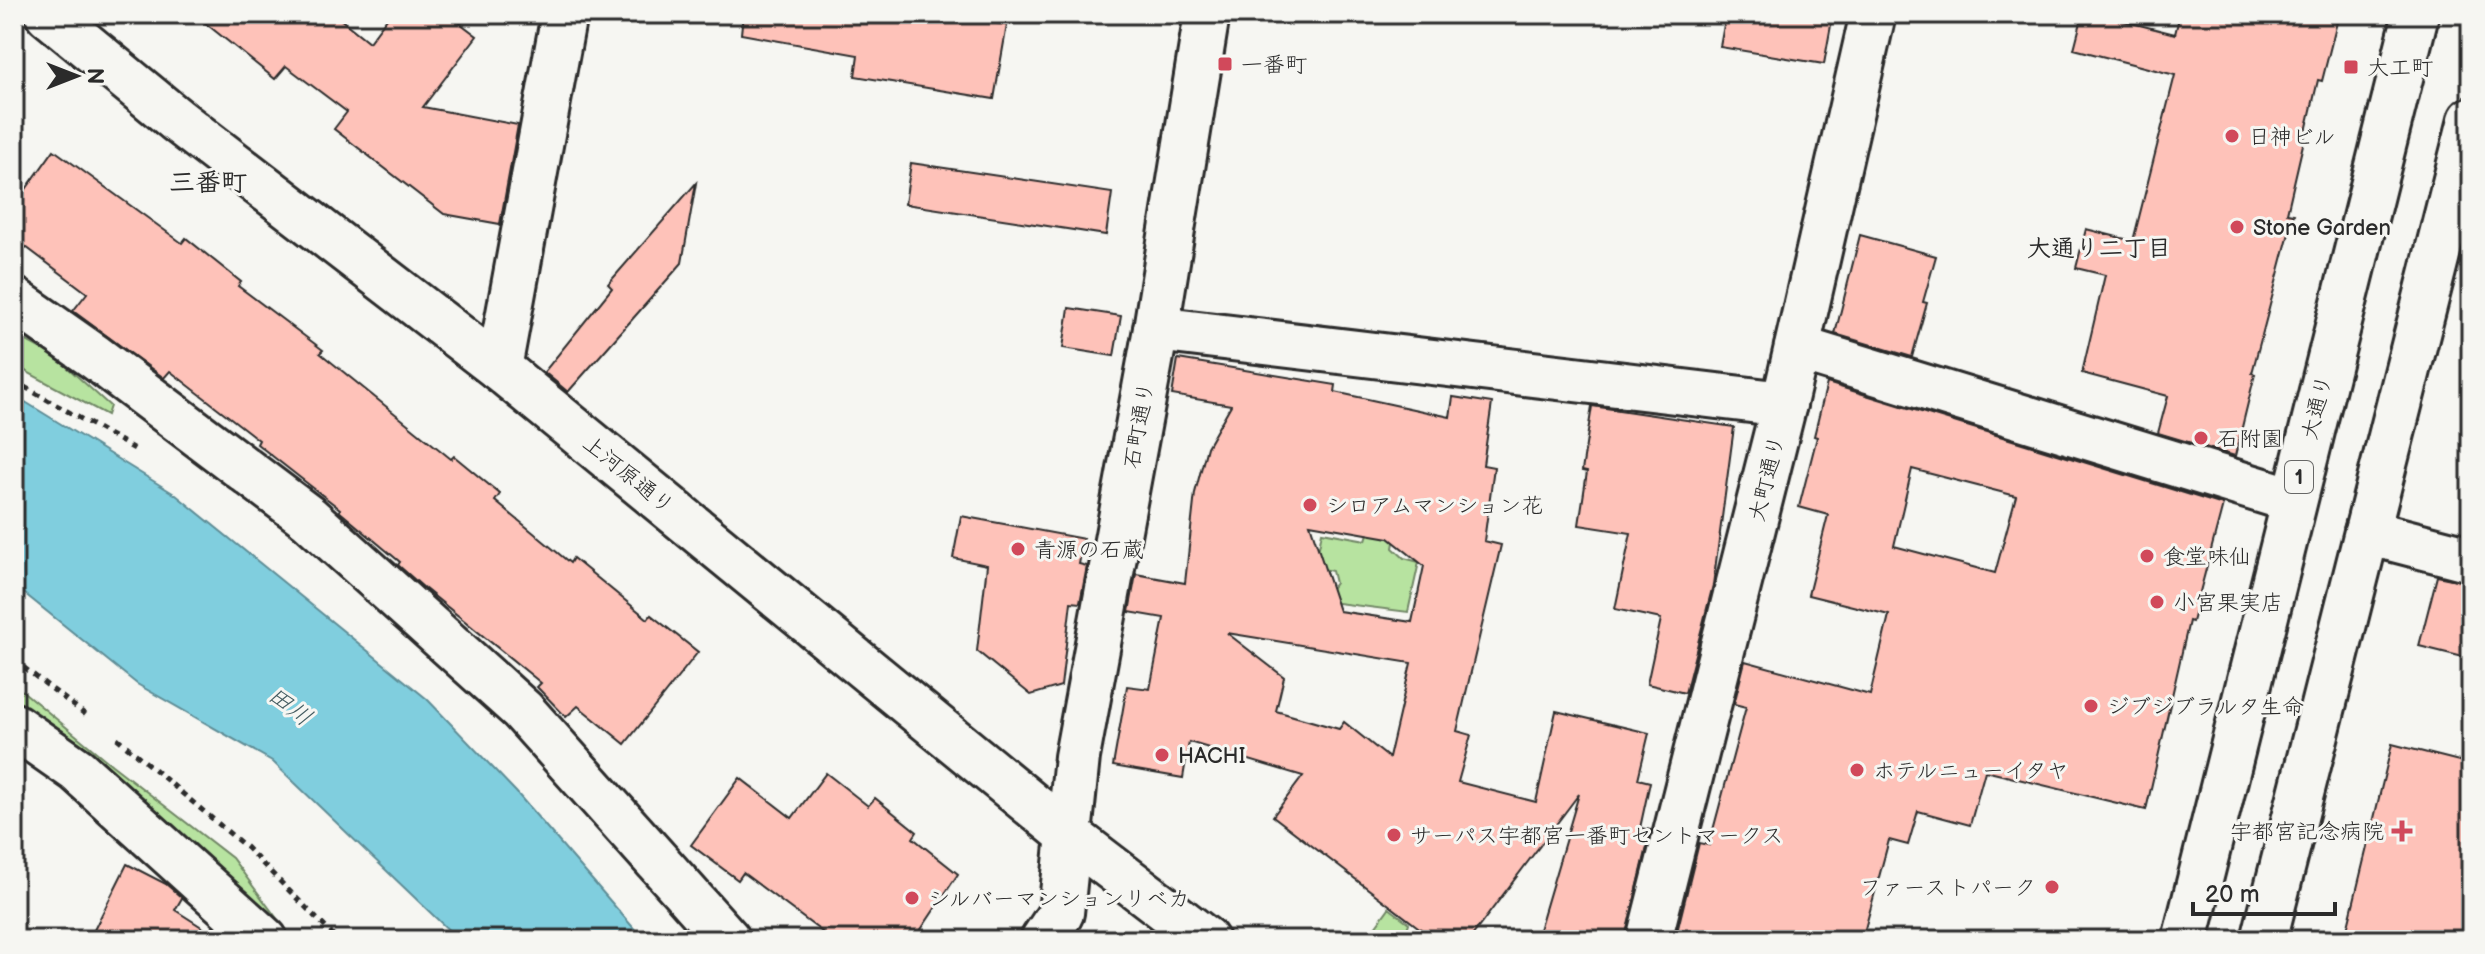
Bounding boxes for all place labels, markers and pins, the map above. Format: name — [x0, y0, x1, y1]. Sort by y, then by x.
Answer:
place label: 一番町 — [1241, 52, 1307, 79]
marker: 一番町 — [1216, 55, 1234, 73]
place label: 大工町 — [2367, 55, 2433, 82]
marker: 大工町 — [2342, 58, 2360, 76]
place label: 日神ビル — [2248, 124, 2336, 151]
marker: 日神ビル — [2223, 127, 2241, 145]
place label: Stone Garden — [2253, 215, 2391, 242]
marker: Stone Garden — [2228, 218, 2246, 236]
place label: 石附園 — [2217, 426, 2283, 453]
marker: 石附園 — [2192, 429, 2210, 447]
place label: シロアムマンション花 — [1326, 493, 1543, 520]
marker: シロアムマンション花 — [1301, 496, 1319, 514]
place label: 青源の石蔵 — [1034, 537, 1144, 564]
marker: 青源の石蔵 — [1009, 540, 1027, 558]
place label: 食堂味仙 — [2163, 544, 2251, 571]
marker: 食堂味仙 — [2138, 547, 2156, 565]
place label: 小宮果実店 — [2173, 590, 2283, 617]
marker: 小宮果実店 — [2148, 593, 2166, 611]
place label: ジブジブラルタ生命 — [2107, 694, 2304, 721]
marker: ジブジブラルタ生命 — [2082, 697, 2100, 715]
place label: HACHI — [1178, 743, 1246, 770]
marker: HACHI — [1153, 746, 1171, 764]
place label: ホテルニューイタヤ — [1873, 758, 2069, 785]
marker: ホテルニューイタヤ — [1848, 761, 1866, 779]
place label: 宇都宮記念病院 — [2230, 819, 2384, 846]
marker: 宇都宮記念病院 — [2391, 820, 2413, 842]
place label: サーパス宇都宮一番町セントマークス — [1410, 823, 1784, 850]
marker: サーパス宇都宮一番町セントマークス — [1385, 826, 1403, 844]
place label: ファーストパーク — [1860, 875, 2036, 902]
marker: ファーストパーク — [2043, 878, 2061, 896]
place label: シルバーマンションリベカ — [928, 886, 1190, 913]
marker: シルバーマンションリベカ — [903, 889, 921, 907]

